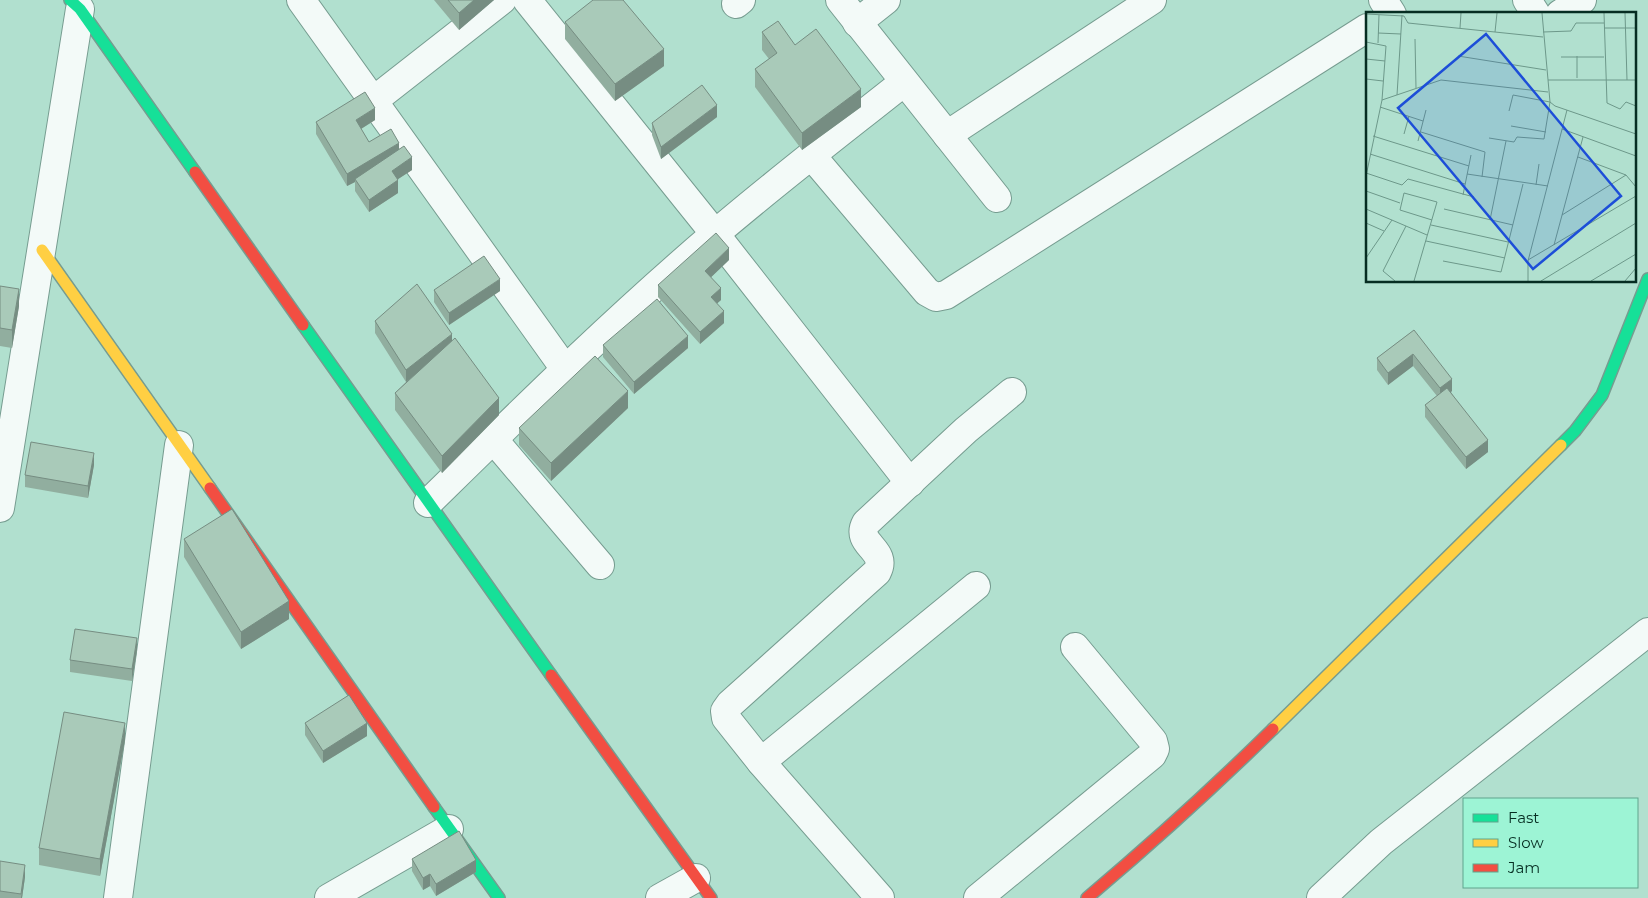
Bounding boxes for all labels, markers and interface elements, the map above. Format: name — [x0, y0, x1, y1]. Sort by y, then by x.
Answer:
inset map — [1366, 12, 1636, 282]
legend — [1463, 798, 1638, 888]
text: Fast — [1508, 808, 1539, 827]
text: Slow — [1508, 833, 1544, 852]
text: Jam — [1507, 858, 1540, 877]

